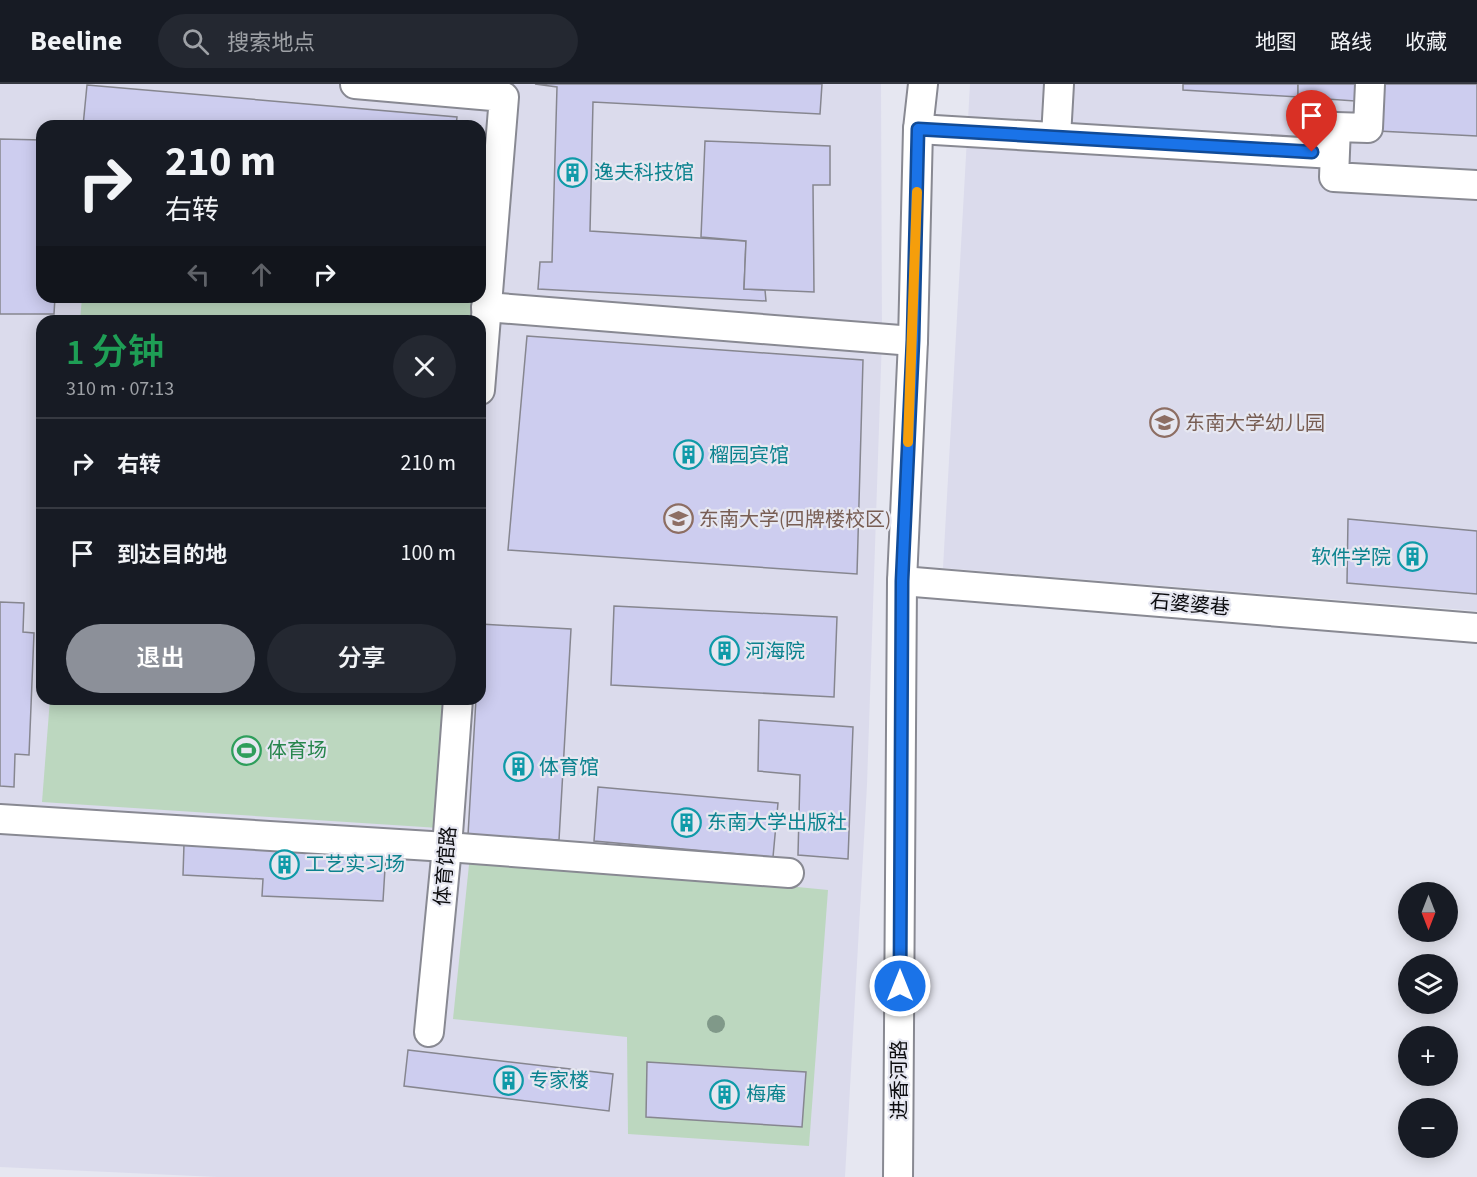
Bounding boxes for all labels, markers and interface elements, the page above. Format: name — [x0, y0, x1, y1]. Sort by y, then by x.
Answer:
search box — [158, 14, 578, 68]
text: Beeline — [30, 21, 122, 61]
icon: search — [179, 25, 212, 58]
text: 搜索地点 — [227, 27, 315, 59]
text: 地图 — [1255, 27, 1297, 57]
text: 路线 — [1330, 27, 1372, 57]
text: 收藏 — [1405, 27, 1447, 57]
pin — [1286, 90, 1337, 152]
icon: arrive — [1295, 99, 1328, 132]
text: 210 m — [165, 132, 276, 192]
icon: right — [66, 144, 144, 222]
building icon: 逸夫科技馆 — [557, 156, 589, 188]
place label: 逸夫科技馆 — [594, 159, 694, 187]
text: 右转 — [165, 191, 219, 230]
icon: left — [182, 258, 215, 291]
icon: ahead — [245, 258, 278, 291]
icon: right — [308, 258, 341, 291]
text: 1 分钟 — [66, 327, 164, 378]
button: close — [393, 335, 456, 398]
text: 310 m · 07:13 — [66, 375, 174, 403]
school or university icon: 东南大学幼儿园 — [1148, 407, 1180, 439]
place label: 东南大学幼儿园 — [1185, 410, 1325, 438]
building icon: 榴园宾馆 — [672, 439, 704, 471]
place label: 榴园宾馆 — [709, 442, 789, 470]
icon: right — [66, 447, 99, 480]
text: 210 m — [401, 447, 456, 479]
text: 右转 — [117, 449, 161, 481]
school or university icon: 东南大学(四牌楼校区) — [662, 503, 694, 535]
place label: 东南大学(四牌楼校区) — [699, 506, 891, 534]
icon: arrive — [66, 537, 99, 570]
text: 100 m — [401, 537, 456, 569]
text: 到达目的地 — [117, 539, 227, 571]
building icon: 软件学院 — [1396, 541, 1428, 573]
place label: 软件学院 — [1311, 544, 1391, 572]
street label: 石婆婆巷 — [1149, 588, 1231, 622]
button: 退出 — [66, 624, 255, 693]
button: 分享 — [267, 624, 456, 693]
building icon: 河海院 — [708, 635, 740, 667]
place label: 河海院 — [745, 638, 805, 666]
sports icon: 体育场 — [230, 734, 262, 766]
place label: 体育场 — [267, 737, 327, 765]
building icon: 体育馆 — [502, 751, 534, 783]
place label: 体育馆 — [539, 754, 599, 782]
building icon: 东南大学出版社 — [670, 806, 702, 838]
place label: 东南大学出版社 — [707, 809, 847, 837]
street label: 体育馆路 — [429, 825, 463, 907]
building icon: 工艺实习场 — [268, 848, 300, 880]
place label: 工艺实习场 — [305, 851, 405, 879]
north arrow — [1398, 882, 1458, 942]
map controls — [1398, 882, 1458, 1158]
position arrow — [868, 954, 932, 1018]
button: layers — [1398, 954, 1458, 1014]
button: + — [1398, 1026, 1458, 1086]
street label: 进香河路 — [886, 1040, 914, 1120]
building icon: 专家楼 — [492, 1064, 524, 1096]
place label: 专家楼 — [529, 1067, 589, 1095]
building icon: 梅庵 — [709, 1078, 741, 1110]
place label: 梅庵 — [746, 1081, 786, 1109]
button: − — [1398, 1098, 1458, 1158]

